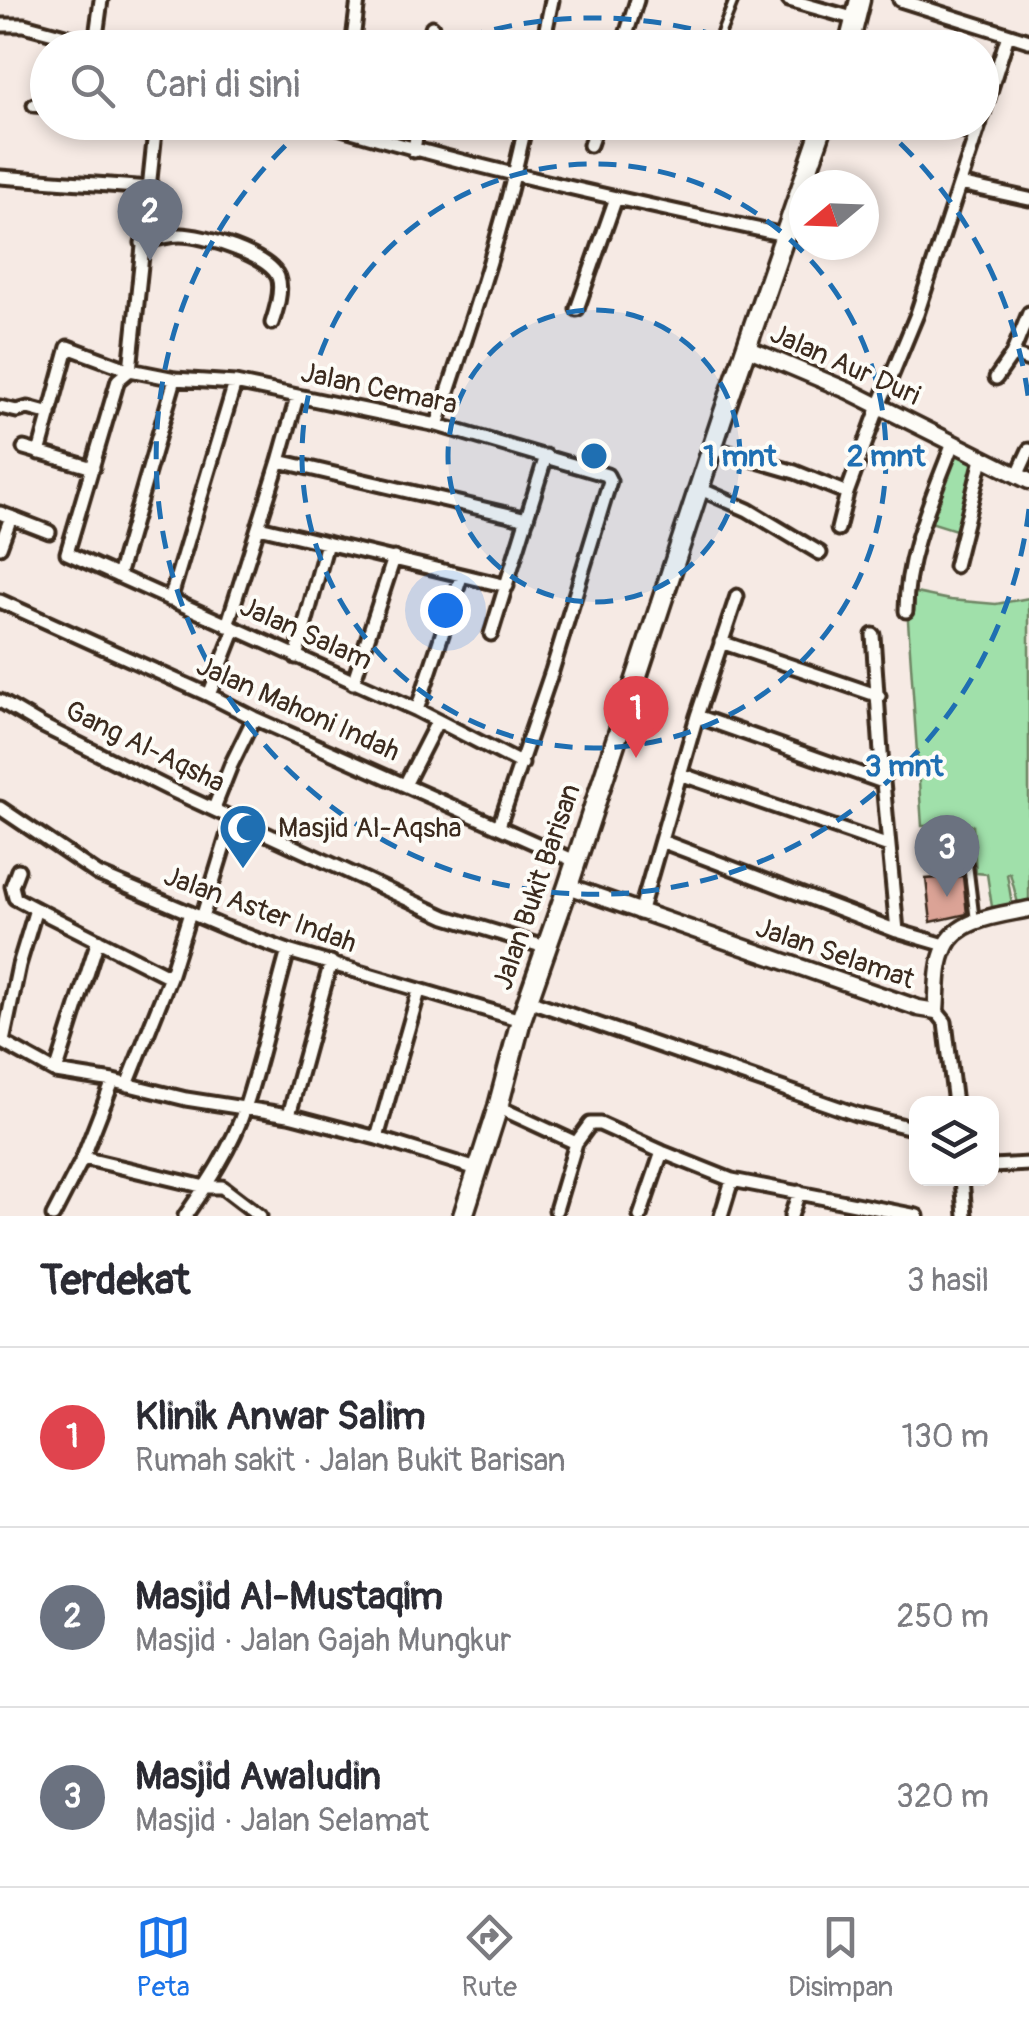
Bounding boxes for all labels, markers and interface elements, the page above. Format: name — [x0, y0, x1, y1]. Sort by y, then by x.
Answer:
search box — [30, 30, 999, 140]
icon: search — [65, 58, 120, 113]
text: Cari di sini — [145, 61, 300, 109]
north arrow — [789, 170, 879, 260]
pin: 2 — [118, 178, 182, 261]
street label: Jalan Aur Duri — [765, 316, 925, 414]
street label: Jalan Cemara — [298, 355, 460, 423]
centre of rings — [576, 438, 612, 474]
text: 1 mnt — [703, 438, 778, 475]
text: 2 mnt — [847, 438, 926, 475]
your location — [420, 585, 471, 636]
street label: Jalan Salam — [234, 589, 378, 679]
street label: Jalan Mahoni Indah — [191, 649, 405, 769]
pin: 1 — [604, 676, 668, 758]
street label: Gang Al-Aqsha — [59, 693, 231, 801]
text: 3 mnt — [865, 748, 944, 785]
street label: Jalan Bukit Barisan — [485, 779, 589, 995]
mosque icon: Masjid Al-Aqsha — [217, 802, 269, 870]
place label: Masjid Al-Aqsha — [278, 811, 462, 846]
pin: 3 — [914, 814, 980, 897]
street label: Jalan Aster Indah — [159, 859, 361, 961]
street label: Jalan Selamat — [751, 911, 920, 998]
map controls — [909, 1096, 999, 1186]
button: layers — [909, 1096, 999, 1186]
text: Terdekat — [40, 1255, 190, 1307]
text: 3 hasil — [907, 1261, 989, 1301]
text: Klinik Anwar Salim — [135, 1393, 425, 1441]
text: 1 — [66, 1417, 79, 1457]
text: 130 m — [901, 1417, 989, 1457]
text: Rumah sakit · Jalan Bukit Barisan — [135, 1441, 566, 1481]
text: Masjid Al-Mustaqim — [135, 1573, 443, 1621]
text: 2 — [64, 1597, 81, 1637]
text: 250 m — [897, 1597, 989, 1637]
text: Masjid · Jalan Gajah Mungkur — [135, 1621, 511, 1661]
text: Masjid Awaludin — [135, 1753, 381, 1801]
text: 3 — [64, 1777, 81, 1817]
text: 320 m — [896, 1777, 989, 1817]
text: Masjid · Jalan Selamat — [135, 1801, 429, 1841]
tab: Peta — [136, 1910, 191, 2005]
tab: Rute — [462, 1910, 517, 2005]
tab: Disimpan — [788, 1910, 893, 2005]

